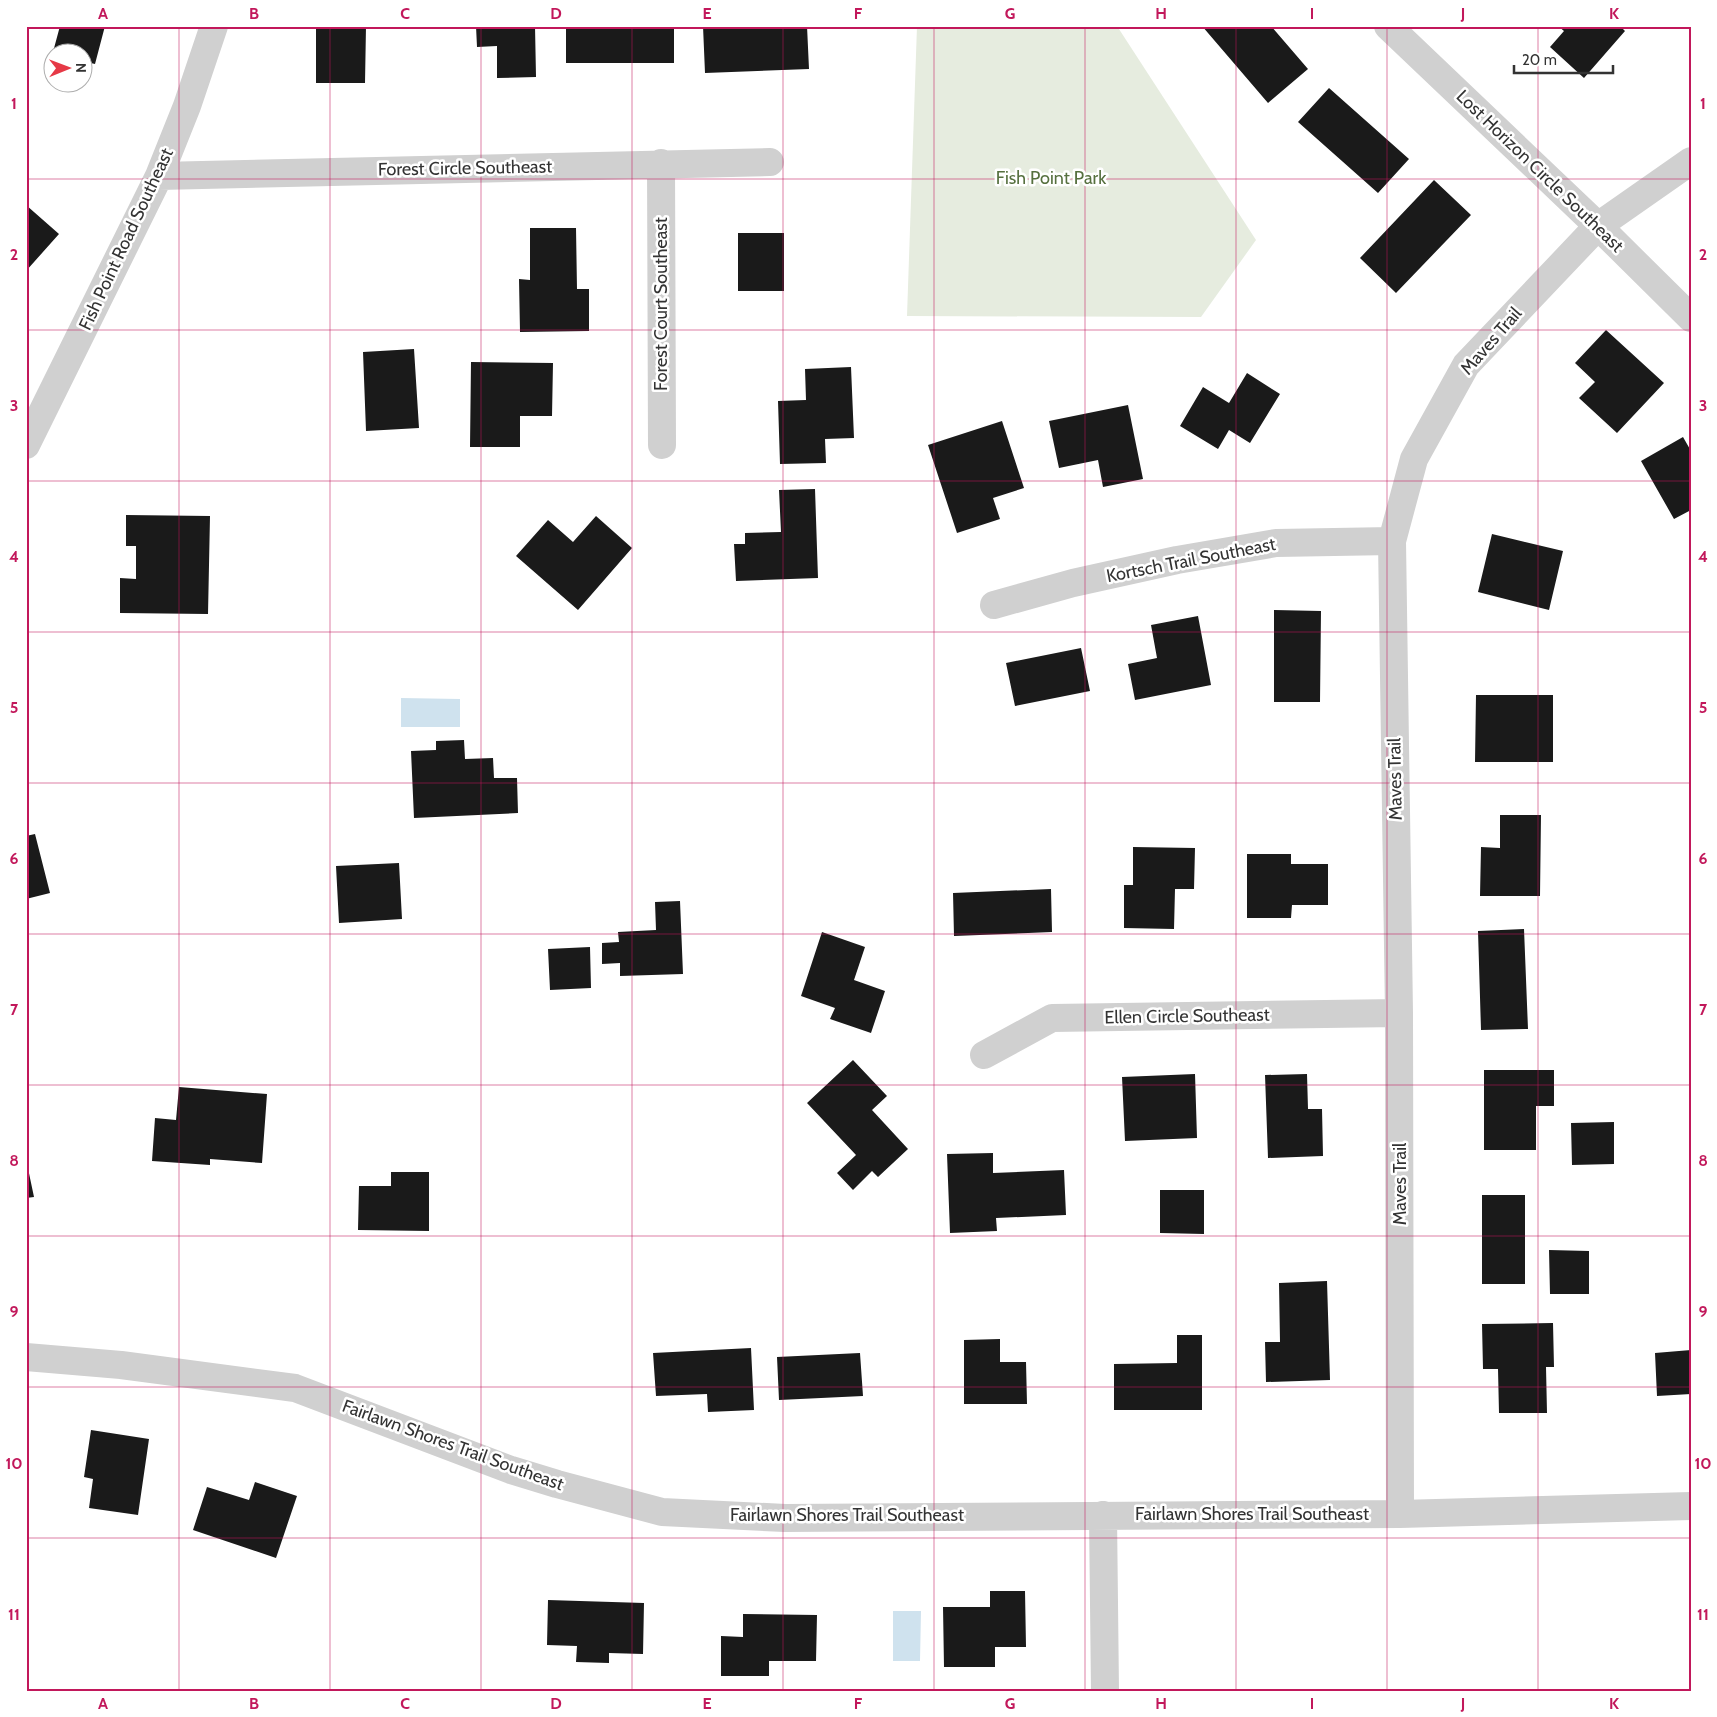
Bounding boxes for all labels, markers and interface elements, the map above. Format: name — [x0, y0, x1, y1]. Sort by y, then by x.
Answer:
text: A — [98, 4, 108, 23]
text: B — [249, 4, 259, 23]
text: C — [400, 4, 410, 23]
text: D — [550, 4, 562, 23]
text: E — [702, 4, 712, 23]
text: F — [854, 4, 863, 23]
text: G — [1005, 4, 1015, 23]
text: H — [1155, 4, 1167, 23]
text: I — [1310, 4, 1314, 23]
text: J — [1460, 4, 1465, 23]
text: K — [1609, 4, 1619, 23]
north arrow — [42, 42, 92, 92]
scale bar — [1514, 42, 1613, 74]
text: 20 m — [1522, 51, 1557, 69]
text: N — [72, 63, 90, 73]
street label: Lost Horizon Circle Southeast — [1452, 85, 1628, 257]
text: 1 — [11, 94, 17, 113]
text: 1 — [1700, 94, 1706, 113]
street label: Fish Point Road Southeast — [74, 144, 178, 334]
street label: Forest Circle Southeast — [378, 155, 552, 181]
park label: Fish Point Park — [996, 167, 1107, 189]
street label: Forest Court Southeast — [650, 217, 672, 391]
text: 2 — [10, 245, 18, 264]
text: 2 — [1699, 245, 1707, 264]
street label: Maves Trail — [1456, 302, 1527, 379]
text: 3 — [10, 396, 18, 415]
text: 3 — [1699, 396, 1707, 415]
street label: Kortsch Trail Southeast — [1104, 533, 1278, 587]
text: 4 — [9, 547, 19, 566]
text: 4 — [1698, 547, 1708, 566]
text: 5 — [10, 698, 18, 717]
text: 5 — [1699, 698, 1707, 717]
street label: Maves Trail — [1383, 737, 1407, 820]
text: 6 — [10, 849, 19, 868]
text: 6 — [1699, 849, 1708, 868]
text: 7 — [10, 1000, 19, 1019]
text: 7 — [1699, 1000, 1708, 1019]
street label: Ellen Circle Southeast — [1104, 1004, 1270, 1028]
street label: Maves Trail — [1389, 1142, 1411, 1225]
text: 8 — [9, 1151, 19, 1170]
text: 8 — [1698, 1151, 1708, 1170]
text: 9 — [10, 1302, 19, 1321]
text: 9 — [1699, 1302, 1708, 1321]
street label: Fairlawn Shores Trail Southeast — [339, 1395, 567, 1495]
text: 10 — [5, 1454, 23, 1473]
text: 10 — [1694, 1454, 1712, 1473]
street label: Fairlawn Shores Trail Southeast — [1135, 1503, 1369, 1525]
street label: Fairlawn Shores Trail Southeast — [730, 1504, 964, 1526]
text: 11 — [8, 1605, 20, 1624]
text: 11 — [1697, 1605, 1709, 1624]
text: A — [98, 1694, 108, 1713]
text: B — [249, 1694, 259, 1713]
text: C — [400, 1694, 410, 1713]
text: D — [550, 1694, 562, 1713]
text: E — [702, 1694, 712, 1713]
text: F — [854, 1694, 863, 1713]
text: G — [1005, 1694, 1015, 1713]
text: H — [1155, 1694, 1167, 1713]
text: I — [1310, 1694, 1314, 1713]
text: J — [1460, 1694, 1465, 1713]
text: K — [1609, 1694, 1619, 1713]

